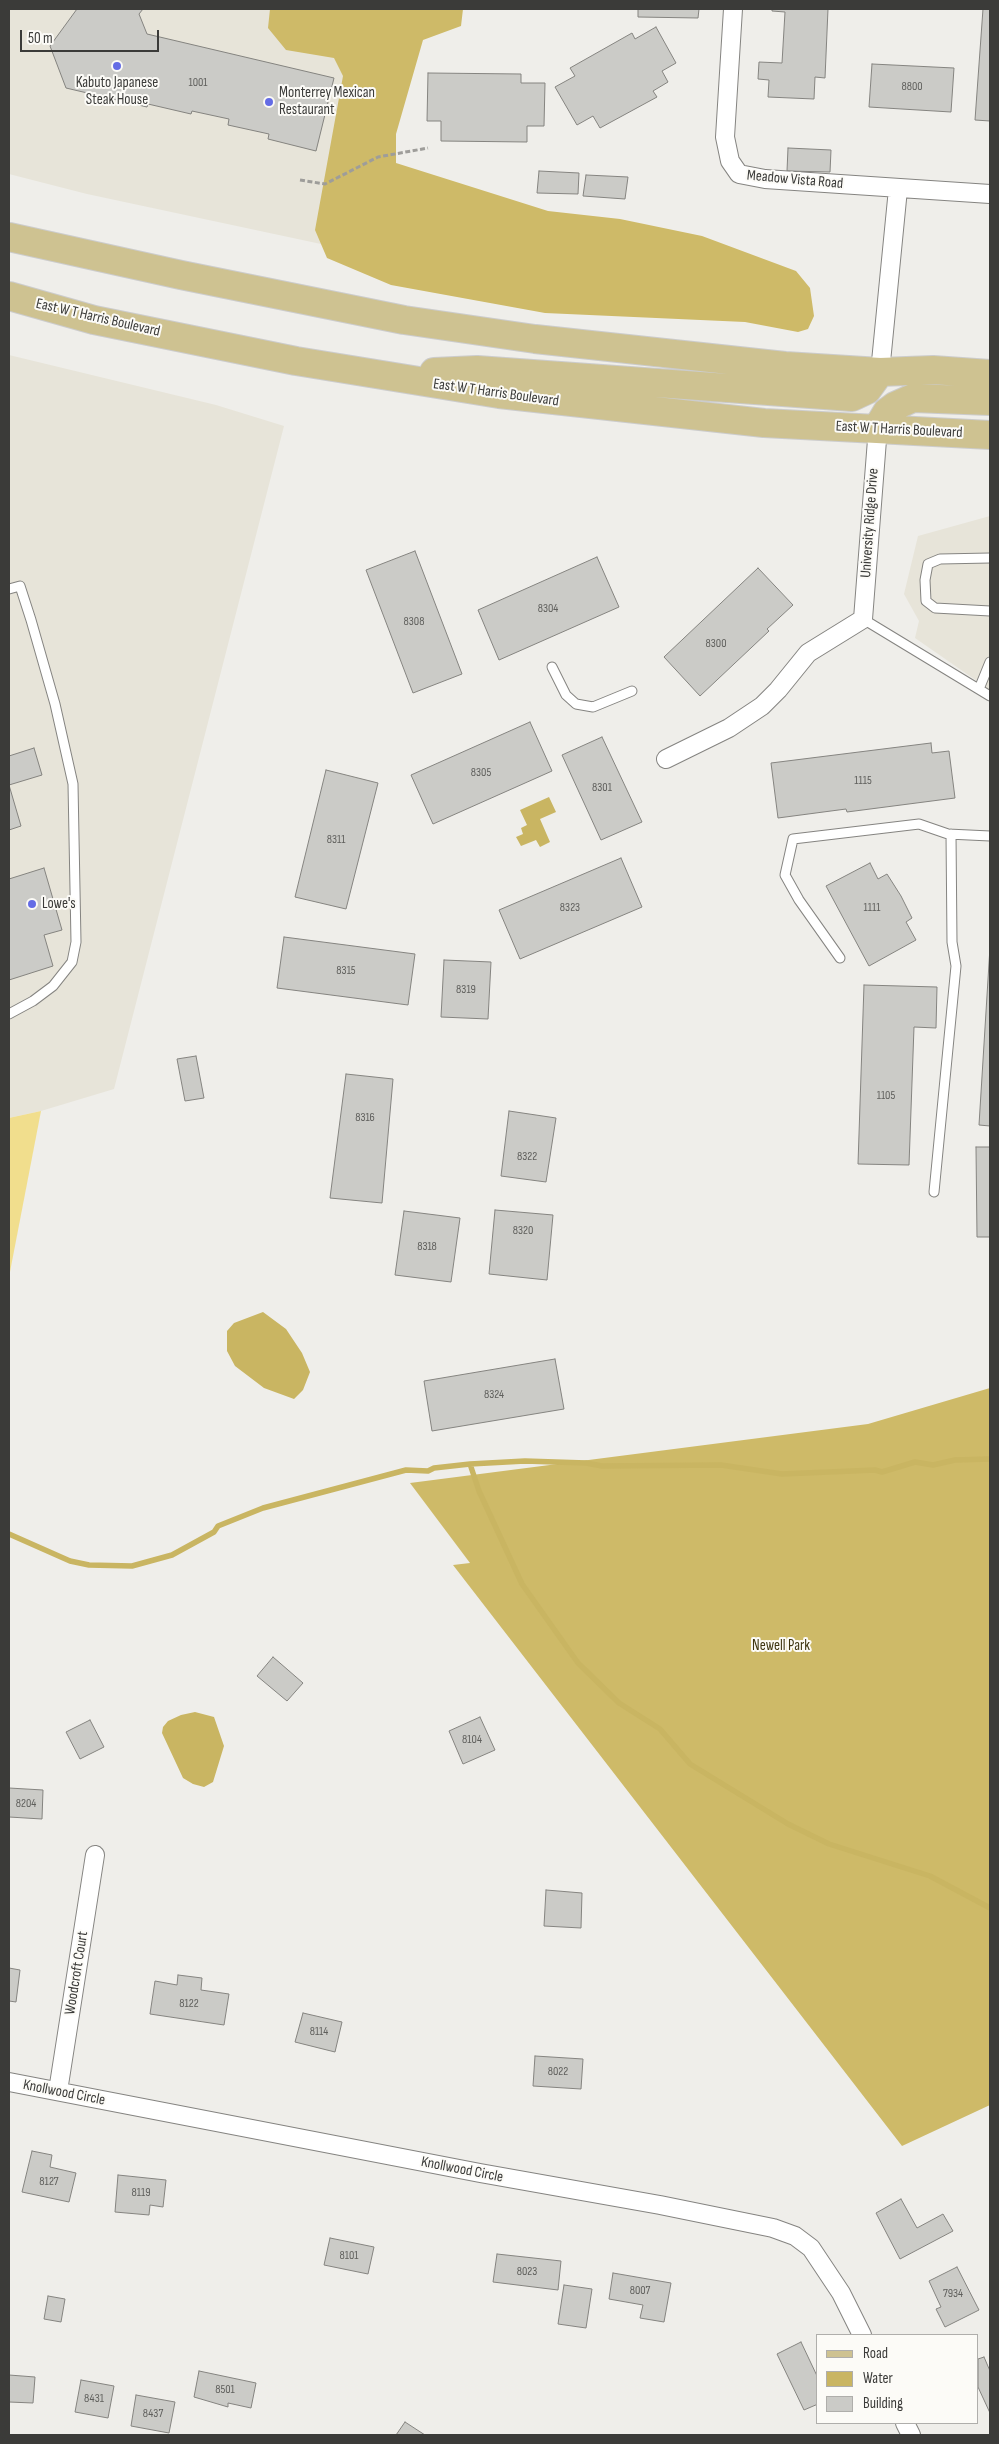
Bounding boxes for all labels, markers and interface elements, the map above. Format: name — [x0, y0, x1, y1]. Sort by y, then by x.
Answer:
scale bar — [22, 20, 161, 52]
text: 50 m — [28, 29, 53, 48]
marker: Kabuto Japanese Steak House — [111, 60, 123, 72]
place label: Kabuto Japanese Steak House — [76, 74, 158, 109]
house number: 1001 — [188, 76, 208, 90]
house number: 8800 — [901, 80, 923, 94]
place label: Monterrey Mexican Restaurant — [279, 84, 375, 119]
marker: Monterrey Mexican Restaurant — [263, 96, 275, 108]
street label: Meadow Vista Road — [746, 167, 844, 193]
street label: East W T Harris Boulevard — [34, 295, 162, 341]
street label: East W T Harris Boulevard — [432, 375, 560, 411]
street label: East W T Harris Boulevard — [835, 418, 963, 442]
street label: University Ridge Drive — [857, 468, 883, 578]
house number: 8304 — [538, 602, 558, 616]
house number: 8308 — [404, 615, 424, 629]
house number: 8300 — [706, 637, 726, 651]
house number: 8305 — [471, 766, 491, 780]
house number: 1115 — [854, 774, 872, 788]
house number: 8301 — [592, 781, 612, 795]
house number: 8311 — [327, 833, 345, 847]
place label: Lowe's — [42, 895, 76, 913]
marker: Lowe's — [26, 898, 38, 910]
house number: 8323 — [560, 901, 580, 915]
house number: 1111 — [864, 901, 880, 915]
house number: 8315 — [336, 964, 356, 978]
house number: 8319 — [456, 983, 476, 997]
house number: 1105 — [877, 1089, 895, 1103]
house number: 8316 — [355, 1111, 375, 1125]
house number: 8322 — [517, 1150, 537, 1164]
house number: 8320 — [513, 1224, 533, 1238]
house number: 8318 — [417, 1240, 437, 1254]
house number: 8324 — [484, 1388, 504, 1402]
park label: Newell Park — [752, 1637, 810, 1655]
house number: 8104 — [462, 1733, 482, 1747]
house number: 8204 — [16, 1797, 36, 1811]
street label: Woodcroft Court — [62, 1930, 92, 2016]
house number: 8122 — [179, 1997, 199, 2011]
house number: 8114 — [310, 2025, 328, 2039]
house number: 8022 — [548, 2065, 568, 2079]
street label: Knollwood Circle — [21, 2076, 107, 2110]
street label: Knollwood Circle — [419, 2153, 505, 2187]
house number: 8127 — [39, 2175, 59, 2189]
house number: 8119 — [132, 2186, 150, 2200]
house number: 8101 — [339, 2249, 359, 2263]
house number: 8023 — [517, 2265, 537, 2279]
house number: 8007 — [630, 2284, 650, 2298]
house number: 7934 — [943, 2287, 963, 2301]
legend — [816, 2334, 979, 2424]
text: Road — [863, 2344, 888, 2363]
text: Water — [863, 2369, 893, 2388]
house number: 8501 — [215, 2383, 235, 2397]
house number: 8431 — [84, 2392, 104, 2406]
text: Building — [863, 2394, 903, 2413]
house number: 8437 — [143, 2407, 163, 2421]

